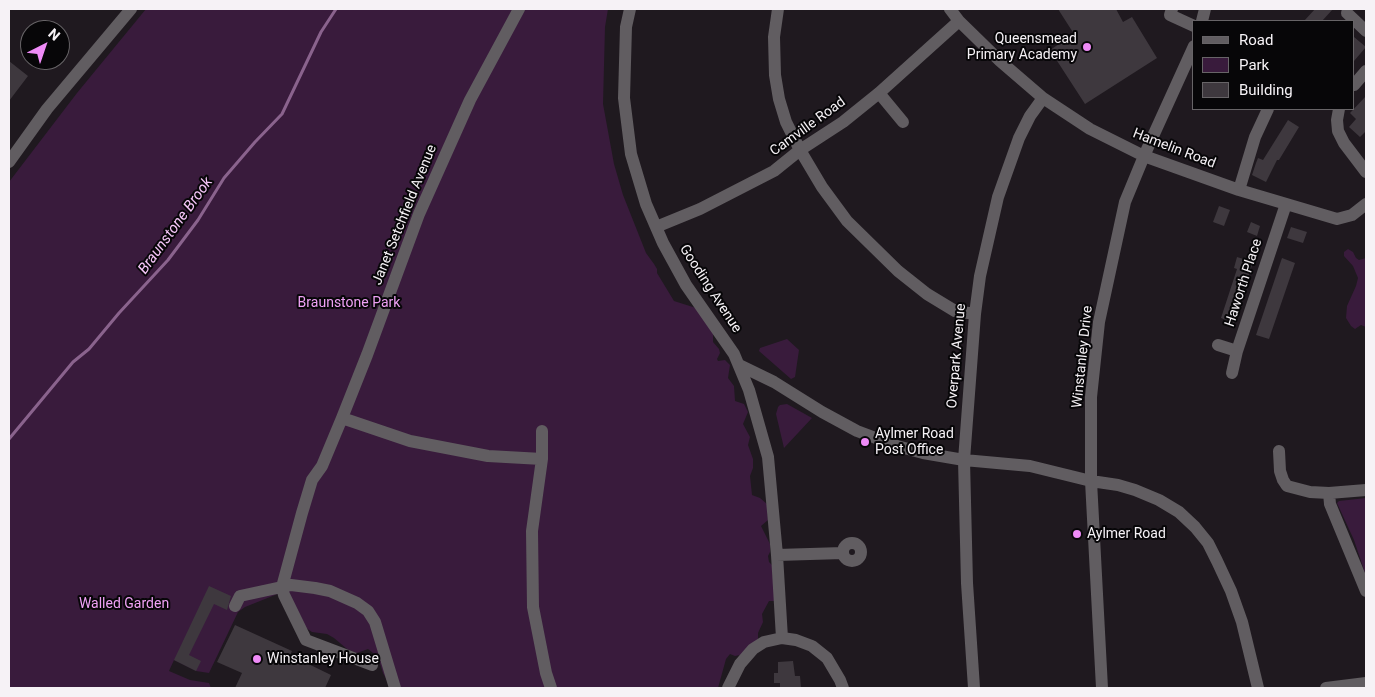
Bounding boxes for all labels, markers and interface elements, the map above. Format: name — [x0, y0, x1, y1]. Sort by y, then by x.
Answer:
north arrow — [20, 20, 70, 70]
legend — [1192, 20, 1355, 110]
text: N — [45, 25, 63, 44]
place label: Queensmead Primary Academy — [967, 31, 1077, 64]
text: Road — [1239, 31, 1273, 49]
marker: Queensmead Primary Academy — [1081, 41, 1093, 53]
text: Park — [1239, 56, 1269, 74]
text: Building — [1239, 81, 1293, 99]
street label: Camville Road — [767, 94, 849, 160]
street label: Hamelin Road — [1130, 125, 1218, 173]
street label: Janet Setchfield Avenue — [369, 142, 441, 288]
water label: Braunstone Brook — [135, 174, 217, 278]
street label: Haworth Place — [1222, 237, 1266, 329]
street label: Gooding Avenue — [675, 242, 745, 336]
park label: Braunstone Park — [298, 295, 400, 311]
street label: Overpark Avenue — [944, 303, 970, 409]
street label: Winstanley Drive — [1069, 305, 1097, 409]
place label: Aylmer Road Post Office — [875, 426, 954, 458]
marker: Aylmer Road Post Office — [859, 436, 871, 448]
place label: Aylmer Road — [1087, 526, 1166, 542]
marker: Aylmer Road — [1071, 528, 1083, 540]
park label: Walled Garden — [79, 596, 169, 612]
place label: Winstanley House — [267, 651, 379, 667]
marker: Winstanley House — [251, 653, 263, 665]

